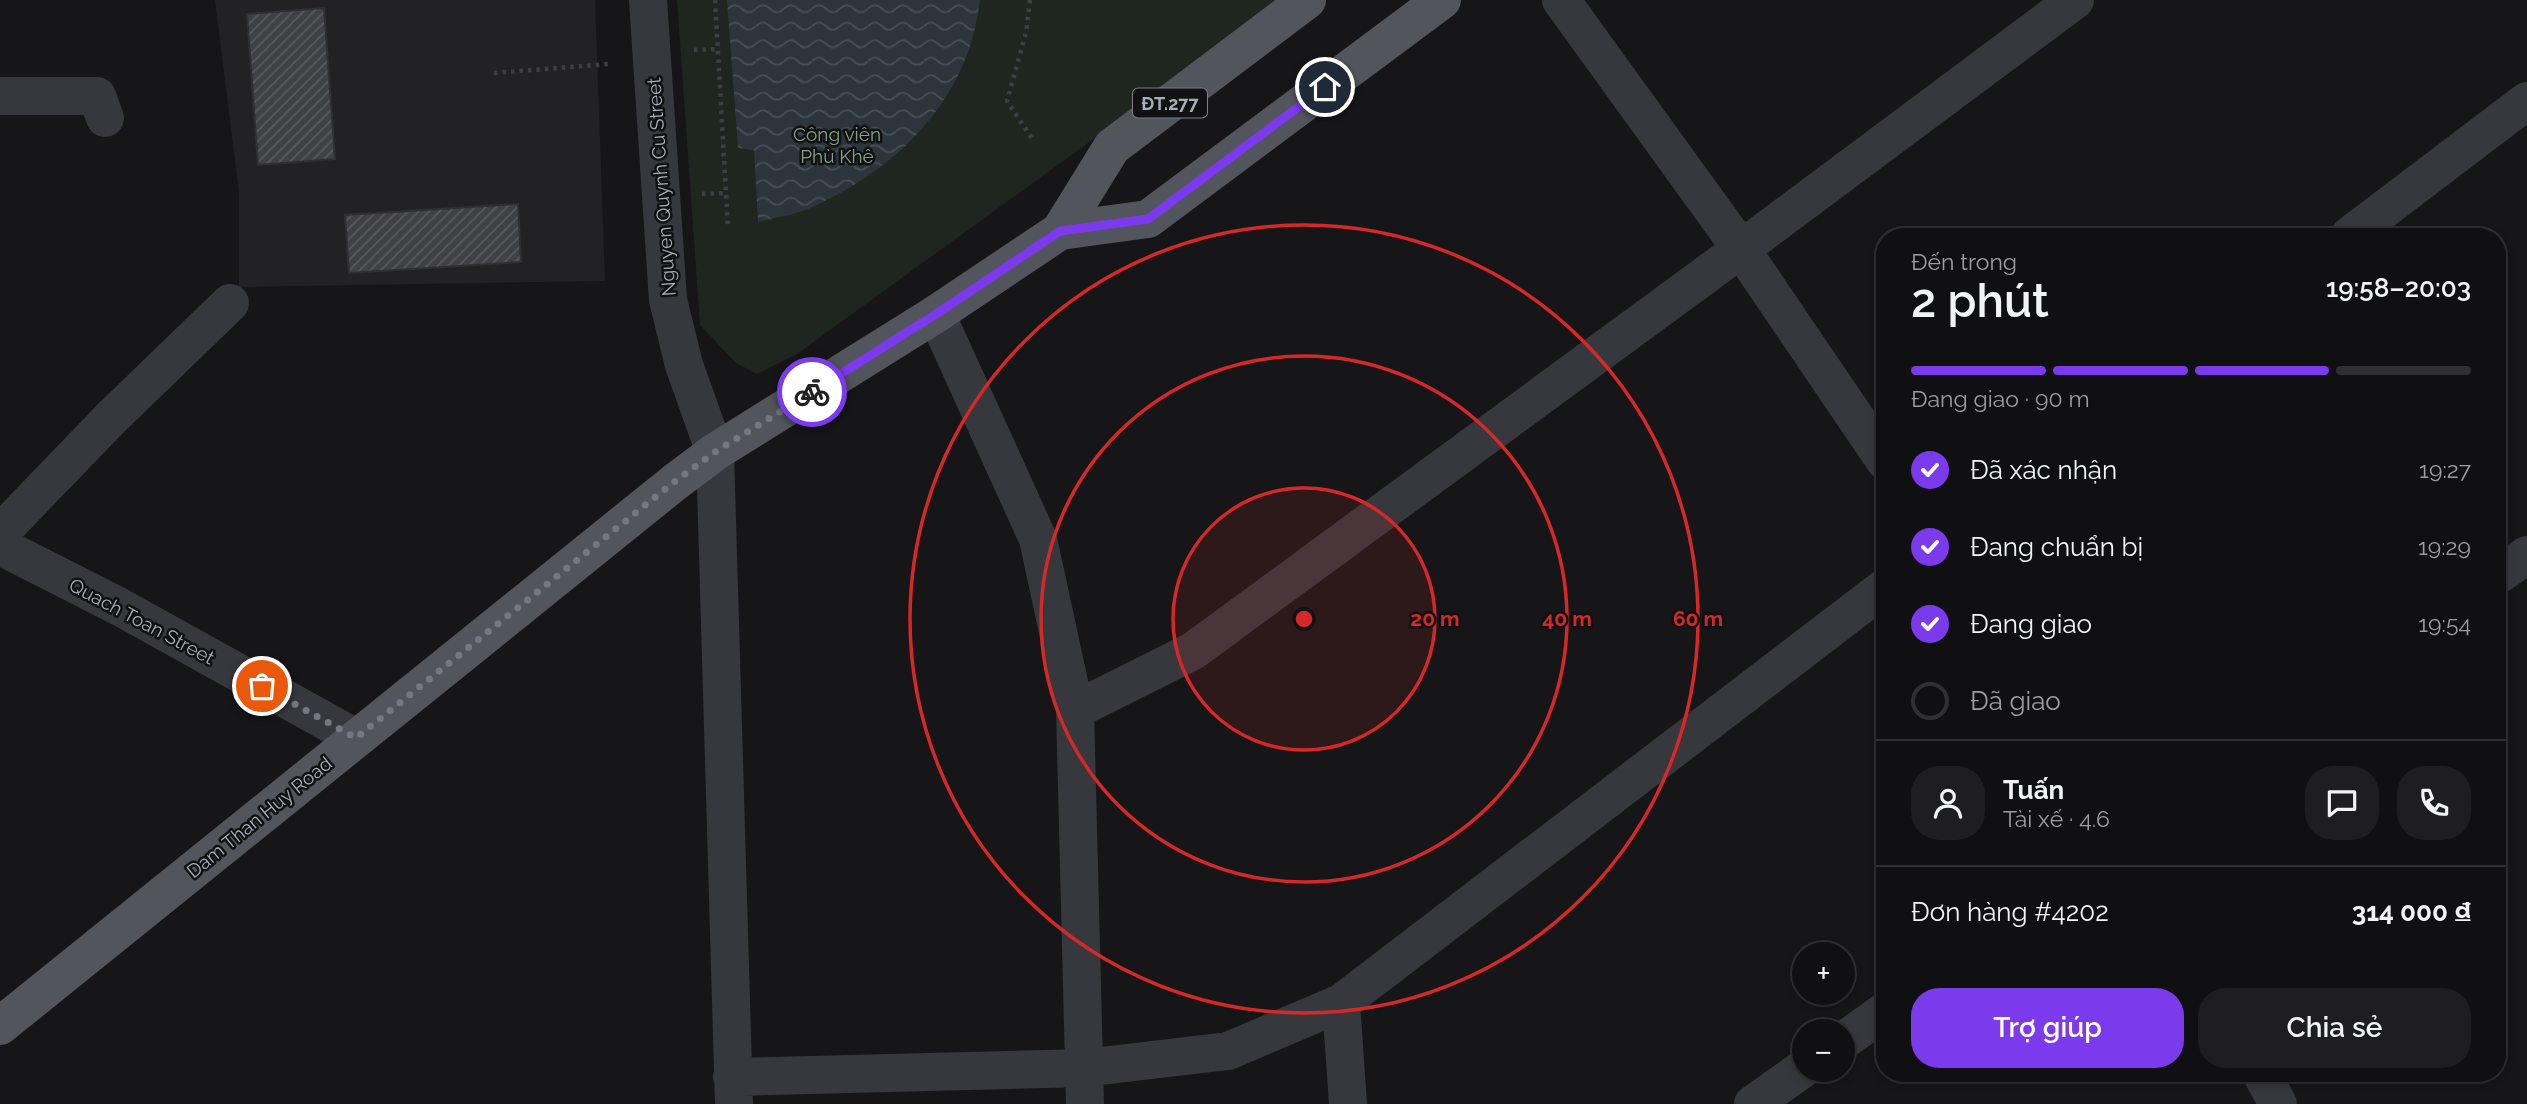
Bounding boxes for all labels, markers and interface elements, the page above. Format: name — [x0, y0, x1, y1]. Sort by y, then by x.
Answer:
pin — [1295, 57, 1355, 117]
icon: home — [1306, 68, 1344, 106]
street label: Nguyen Quynh Cu Street — [642, 76, 680, 297]
road number: ĐT.277 — [1133, 88, 1207, 118]
park label: Công viên Phù Khê — [793, 123, 881, 167]
text: Đến trong — [1911, 248, 2017, 275]
text: 19:58–20:03 — [2326, 273, 2471, 303]
text: 2 phút — [1911, 274, 2049, 328]
courier — [777, 357, 847, 427]
icon: bike — [793, 373, 831, 411]
text: Đang giao · 90 m — [1911, 385, 2090, 412]
icon: check — [1911, 451, 1949, 489]
text: Đã xác nhận — [1970, 455, 2117, 485]
text: 19:27 — [2419, 456, 2471, 483]
icon: check — [1911, 528, 1949, 566]
text: Đang chuẩn bị — [1970, 532, 2143, 562]
text: 19:29 — [2418, 533, 2471, 560]
street label: Quach Toan Street — [66, 573, 219, 669]
icon: check — [1911, 605, 1949, 643]
text: 20 m — [1410, 606, 1460, 631]
text: 40 m — [1542, 606, 1592, 631]
text: 60 m — [1673, 606, 1723, 631]
centre of rings — [1292, 607, 1316, 631]
text: Đang giao — [1970, 609, 2092, 639]
text: 19:54 — [2418, 610, 2471, 637]
pin — [232, 656, 292, 716]
icon: bag — [243, 667, 281, 705]
text: Đã giao — [1970, 686, 2061, 716]
street label: Dam Than Huy Road — [182, 752, 336, 882]
button: person — [1911, 766, 1985, 840]
button: chat — [2305, 766, 2379, 840]
button: phone — [2397, 766, 2471, 840]
text: Tuấn — [2003, 775, 2064, 805]
text: Tài xế · 4.6 — [2003, 805, 2110, 832]
text: Đơn hàng #4202 — [1911, 897, 2109, 927]
text: 314 000 ₫ — [2352, 897, 2471, 927]
map controls — [1792, 942, 1855, 1082]
button: + — [1792, 942, 1855, 1005]
button: Trợ giúp — [1911, 988, 2184, 1068]
button: Chia sẻ — [2198, 988, 2471, 1068]
button: − — [1792, 1019, 1855, 1082]

